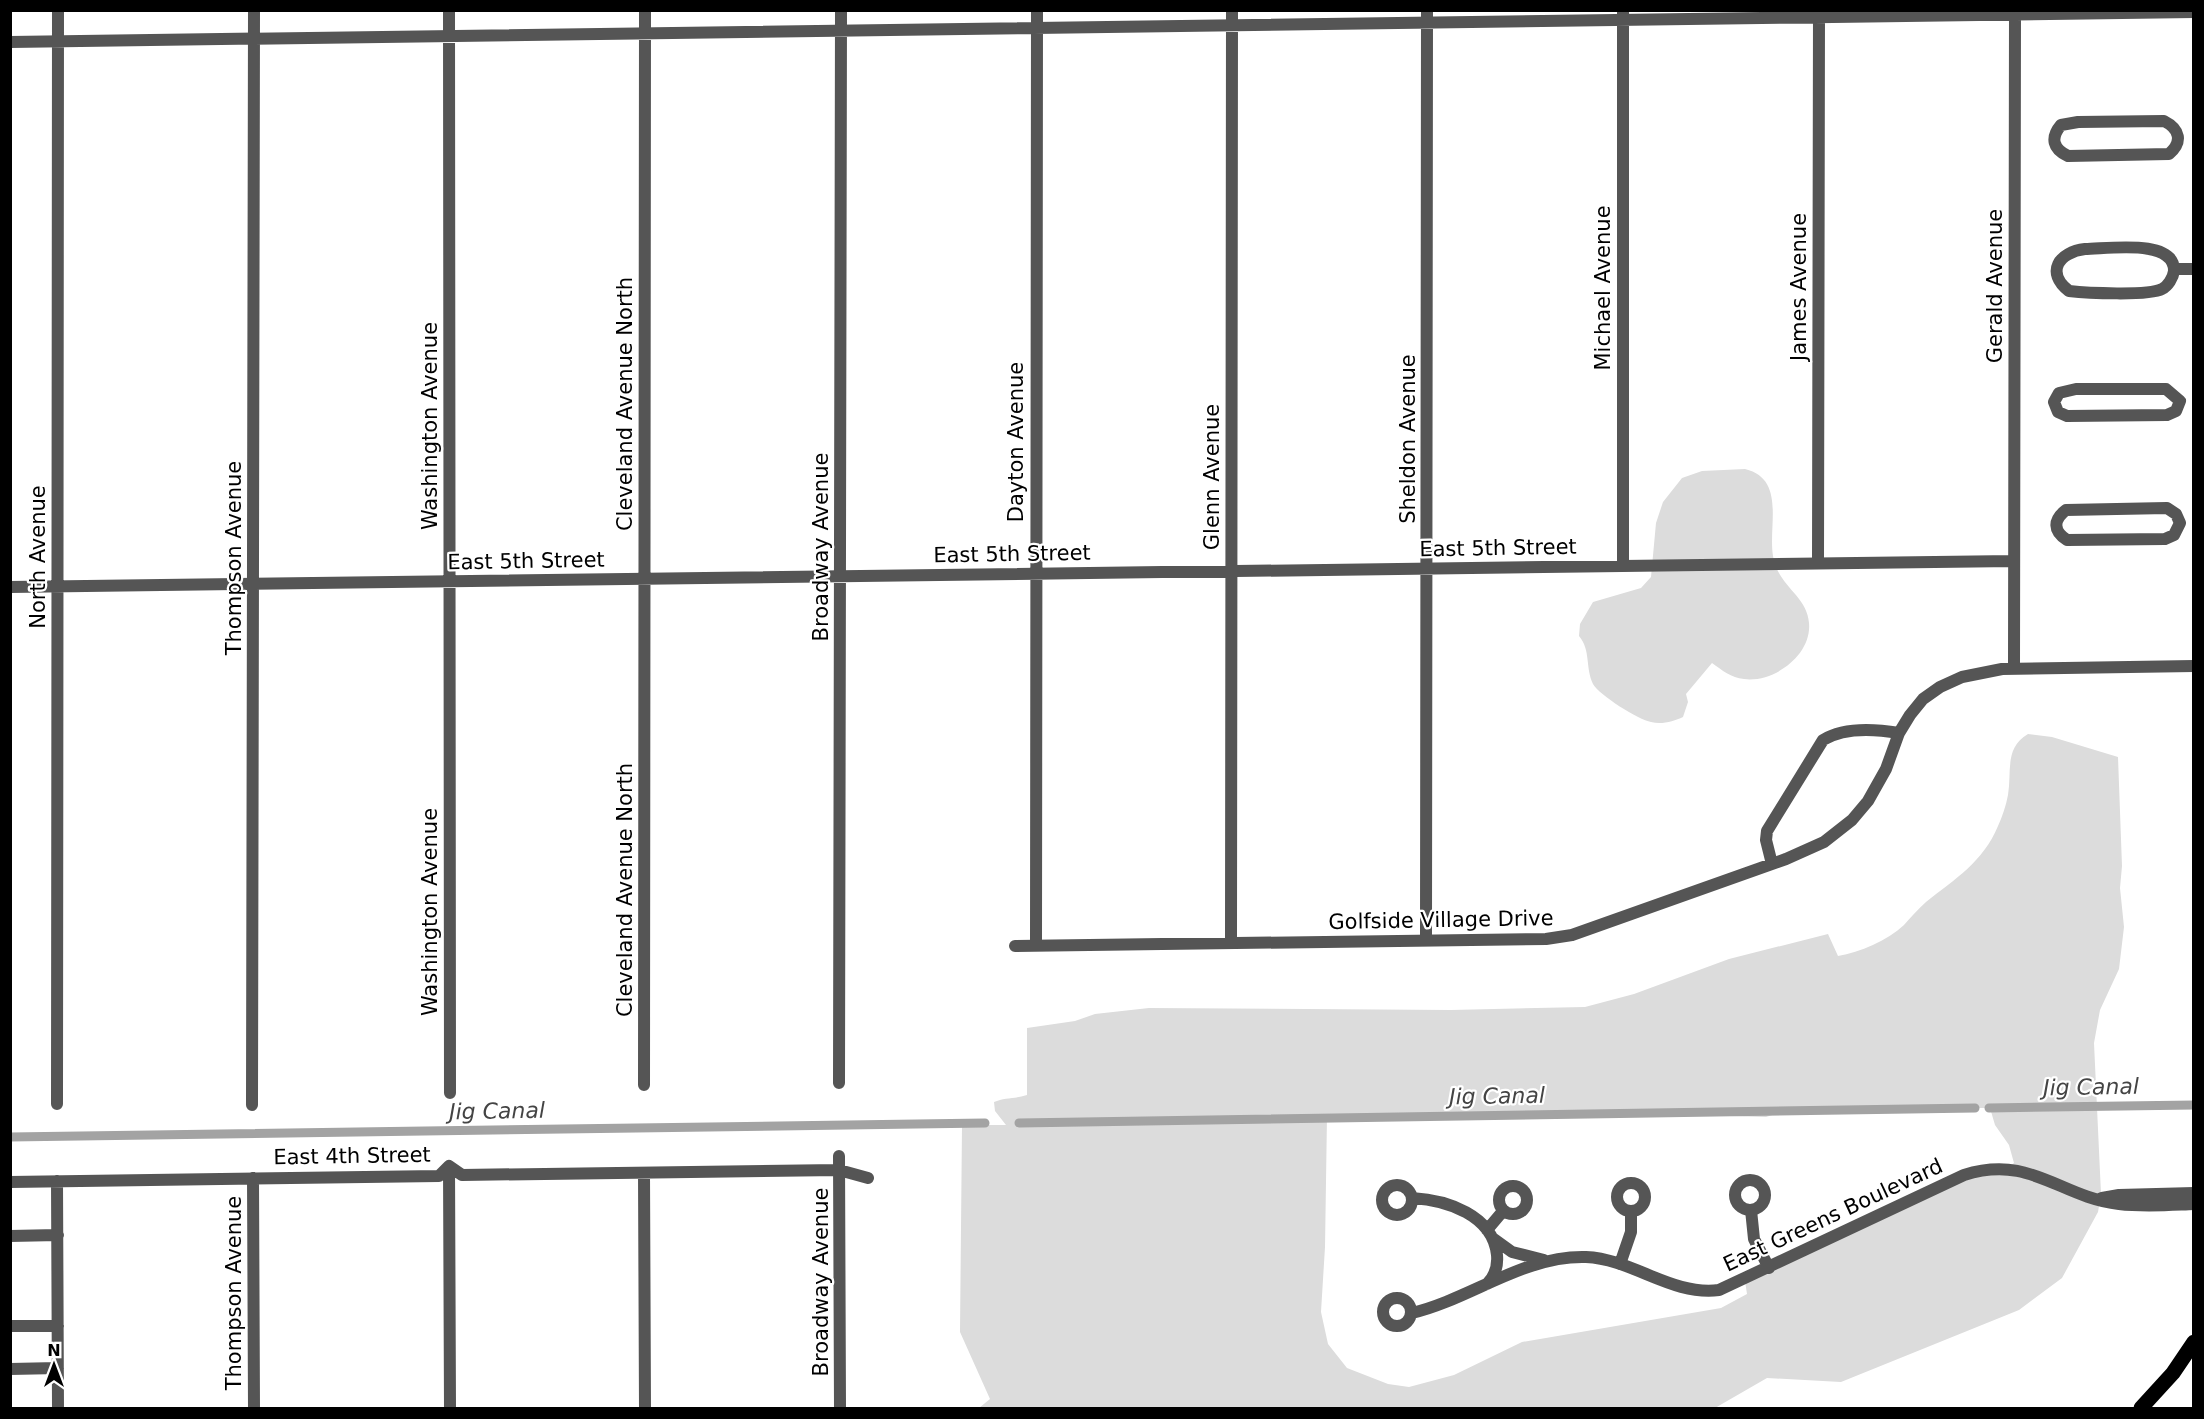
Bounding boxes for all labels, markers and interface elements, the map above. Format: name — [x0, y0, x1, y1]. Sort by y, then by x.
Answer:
street label: Michael Avenue — [1591, 205, 1615, 371]
street label: Gerald Avenue — [1983, 209, 2007, 363]
street label: James Avenue — [1787, 213, 1811, 363]
street label: Cleveland Avenue North — [613, 277, 637, 531]
street label: Washington Avenue — [418, 322, 442, 530]
street label: Sheldon Avenue — [1396, 354, 1420, 524]
street label: Dayton Avenue — [1004, 362, 1028, 522]
street label: Glenn Avenue — [1200, 404, 1224, 550]
street label: Broadway Avenue — [809, 453, 833, 641]
street label: Thompson Avenue — [222, 461, 246, 656]
street label: North Avenue — [26, 485, 50, 629]
street label: East 5th Street — [1419, 535, 1577, 561]
street label: East 5th Street — [933, 541, 1091, 567]
street label: East 5th Street — [447, 548, 605, 574]
street label: Cleveland Avenue North — [613, 763, 637, 1017]
street label: Washington Avenue — [418, 808, 442, 1016]
street label: Golfside Village Drive — [1328, 906, 1554, 934]
water label: Jig Canal — [2039, 1074, 2139, 1100]
water label: Jig Canal — [1445, 1083, 1545, 1109]
water label: Jig Canal — [445, 1098, 545, 1124]
street label: East 4th Street — [273, 1143, 431, 1169]
street label: East Greens Boulevard — [1719, 1154, 1947, 1276]
street label: Broadway Avenue — [809, 1188, 833, 1376]
street label: Thompson Avenue — [222, 1196, 246, 1391]
north arrow — [24, 1335, 84, 1395]
text: N — [47, 1341, 61, 1360]

